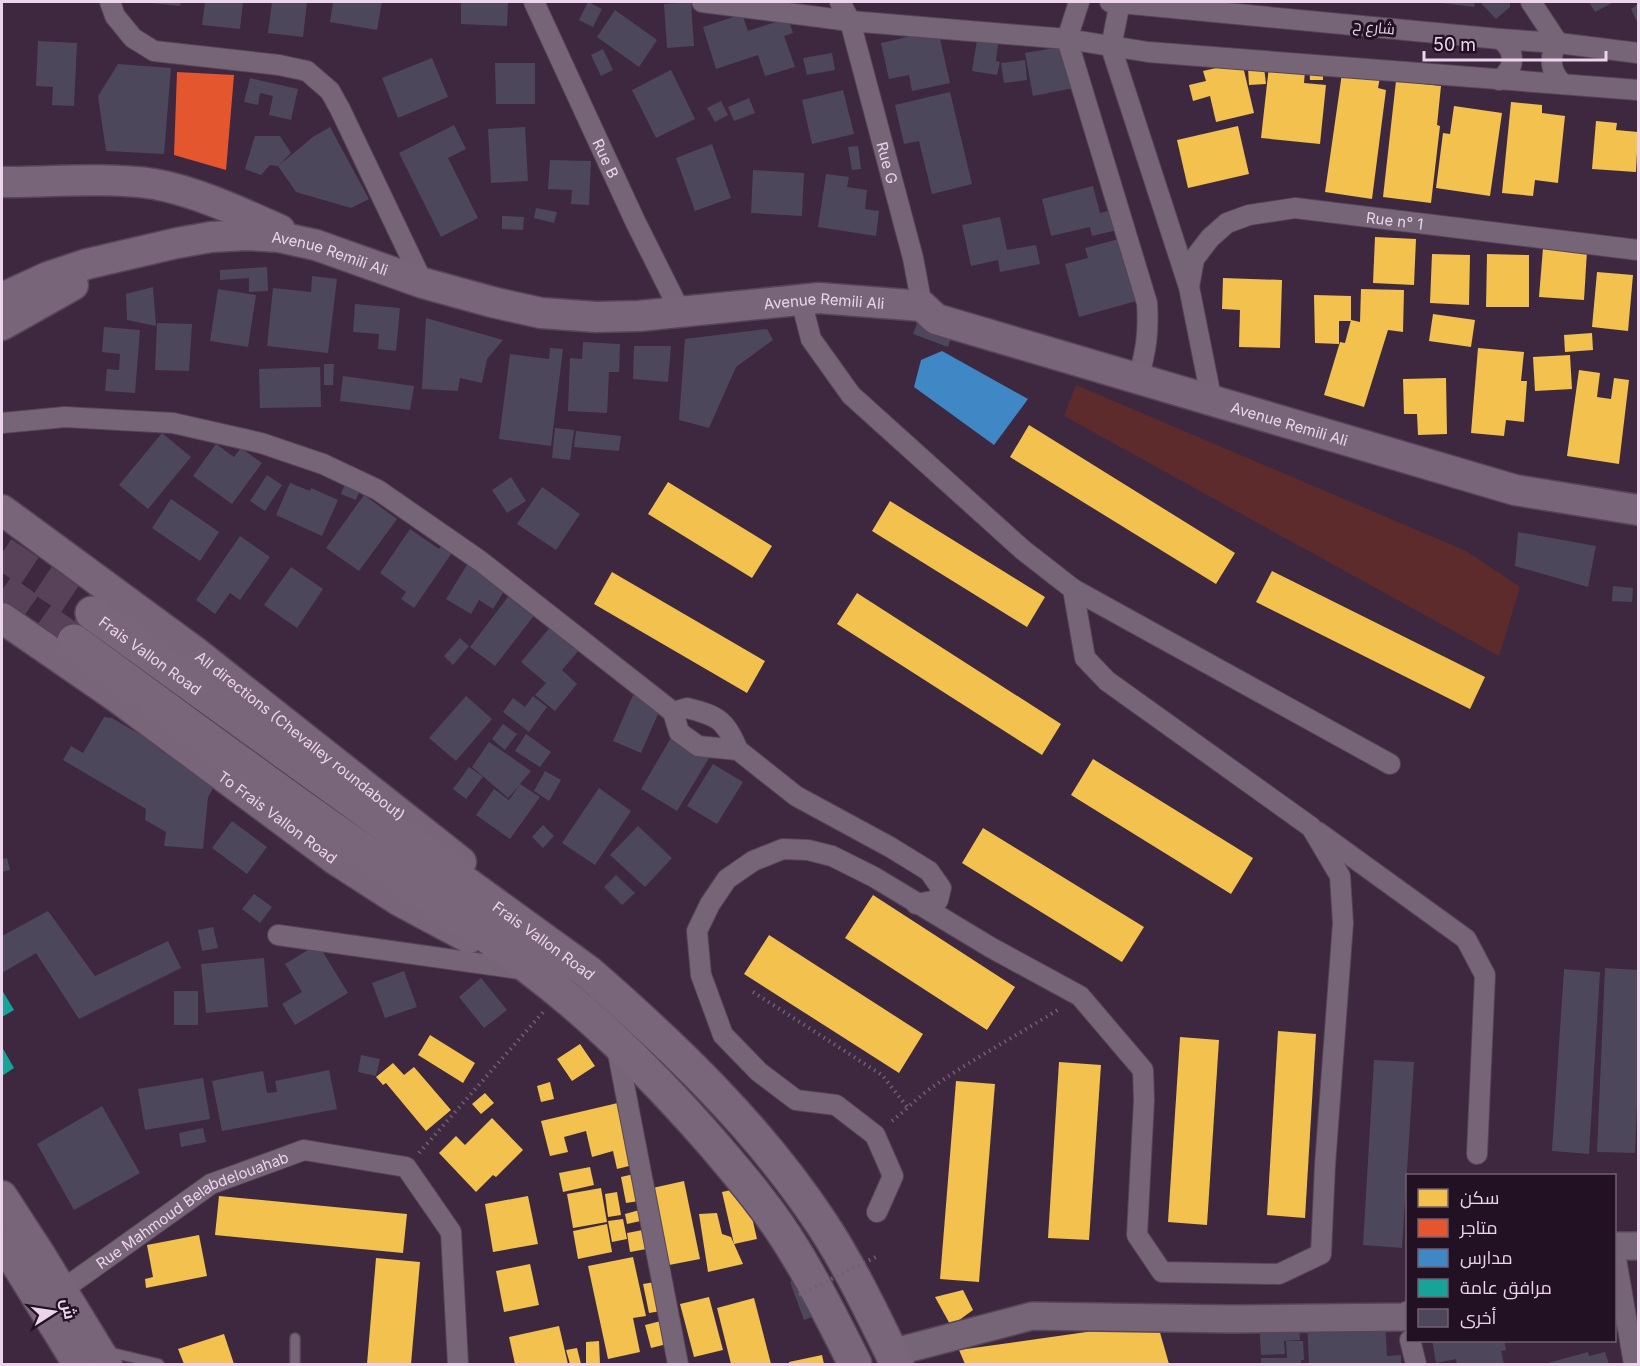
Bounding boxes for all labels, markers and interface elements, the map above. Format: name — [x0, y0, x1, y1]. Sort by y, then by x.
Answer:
street label: شارع ح — [1352, 15, 1396, 41]
scale bar — [1424, 24, 1606, 62]
text: 50 m — [1433, 34, 1476, 55]
street label: Rue B — [589, 135, 623, 181]
street label: Rue G — [873, 140, 902, 186]
street label: Rue n° 1 — [1365, 207, 1425, 233]
street label: Avenue Remili Ali — [271, 227, 391, 279]
street label: Avenue Remili Ali — [763, 288, 885, 313]
street label: Avenue Remili Ali — [1229, 397, 1350, 450]
street label: Frais Vallon Road — [95, 612, 205, 699]
street label: All directions (Chevalley roundabout) — [192, 646, 409, 824]
street label: To Frais Vallon Road — [214, 766, 341, 867]
street label: Frais Vallon Road — [489, 897, 599, 984]
street label: Rue Mahmoud Belabdelouahab — [92, 1147, 291, 1273]
legend — [1406, 1174, 1616, 1342]
text: سكن — [1460, 1187, 1499, 1209]
text: متاجر — [1459, 1217, 1498, 1239]
text: مدارس — [1460, 1247, 1513, 1269]
text: مرافق عامة — [1460, 1277, 1552, 1300]
north arrow — [24, 1282, 84, 1342]
text: ش — [57, 1297, 81, 1321]
text: أخرى — [1460, 1307, 1497, 1329]

